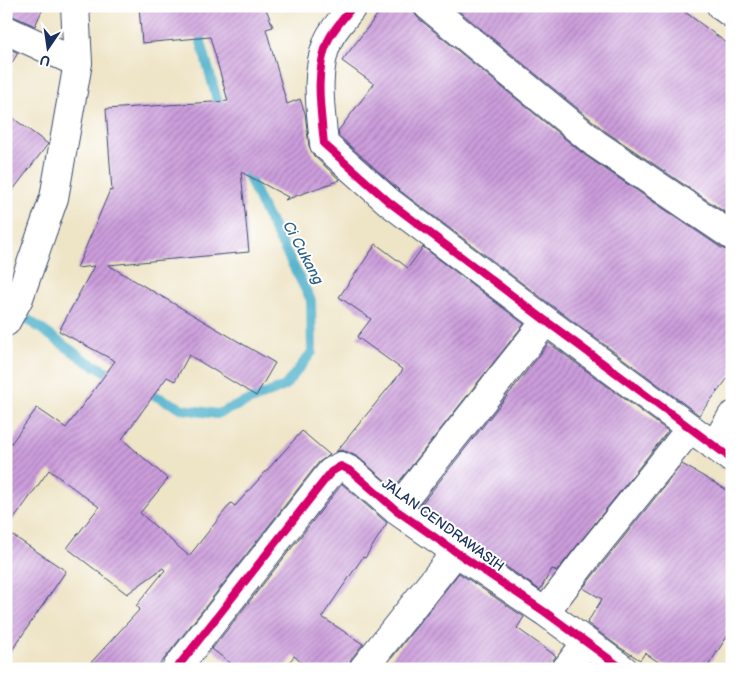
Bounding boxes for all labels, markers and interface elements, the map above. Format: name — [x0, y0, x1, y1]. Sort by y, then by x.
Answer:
north arrow — [22, 22, 72, 72]
text: U — [38, 51, 52, 70]
water label: Ci Cukang — [278, 218, 328, 289]
street label: JALAN CENDRAWASIH — [379, 475, 507, 575]

